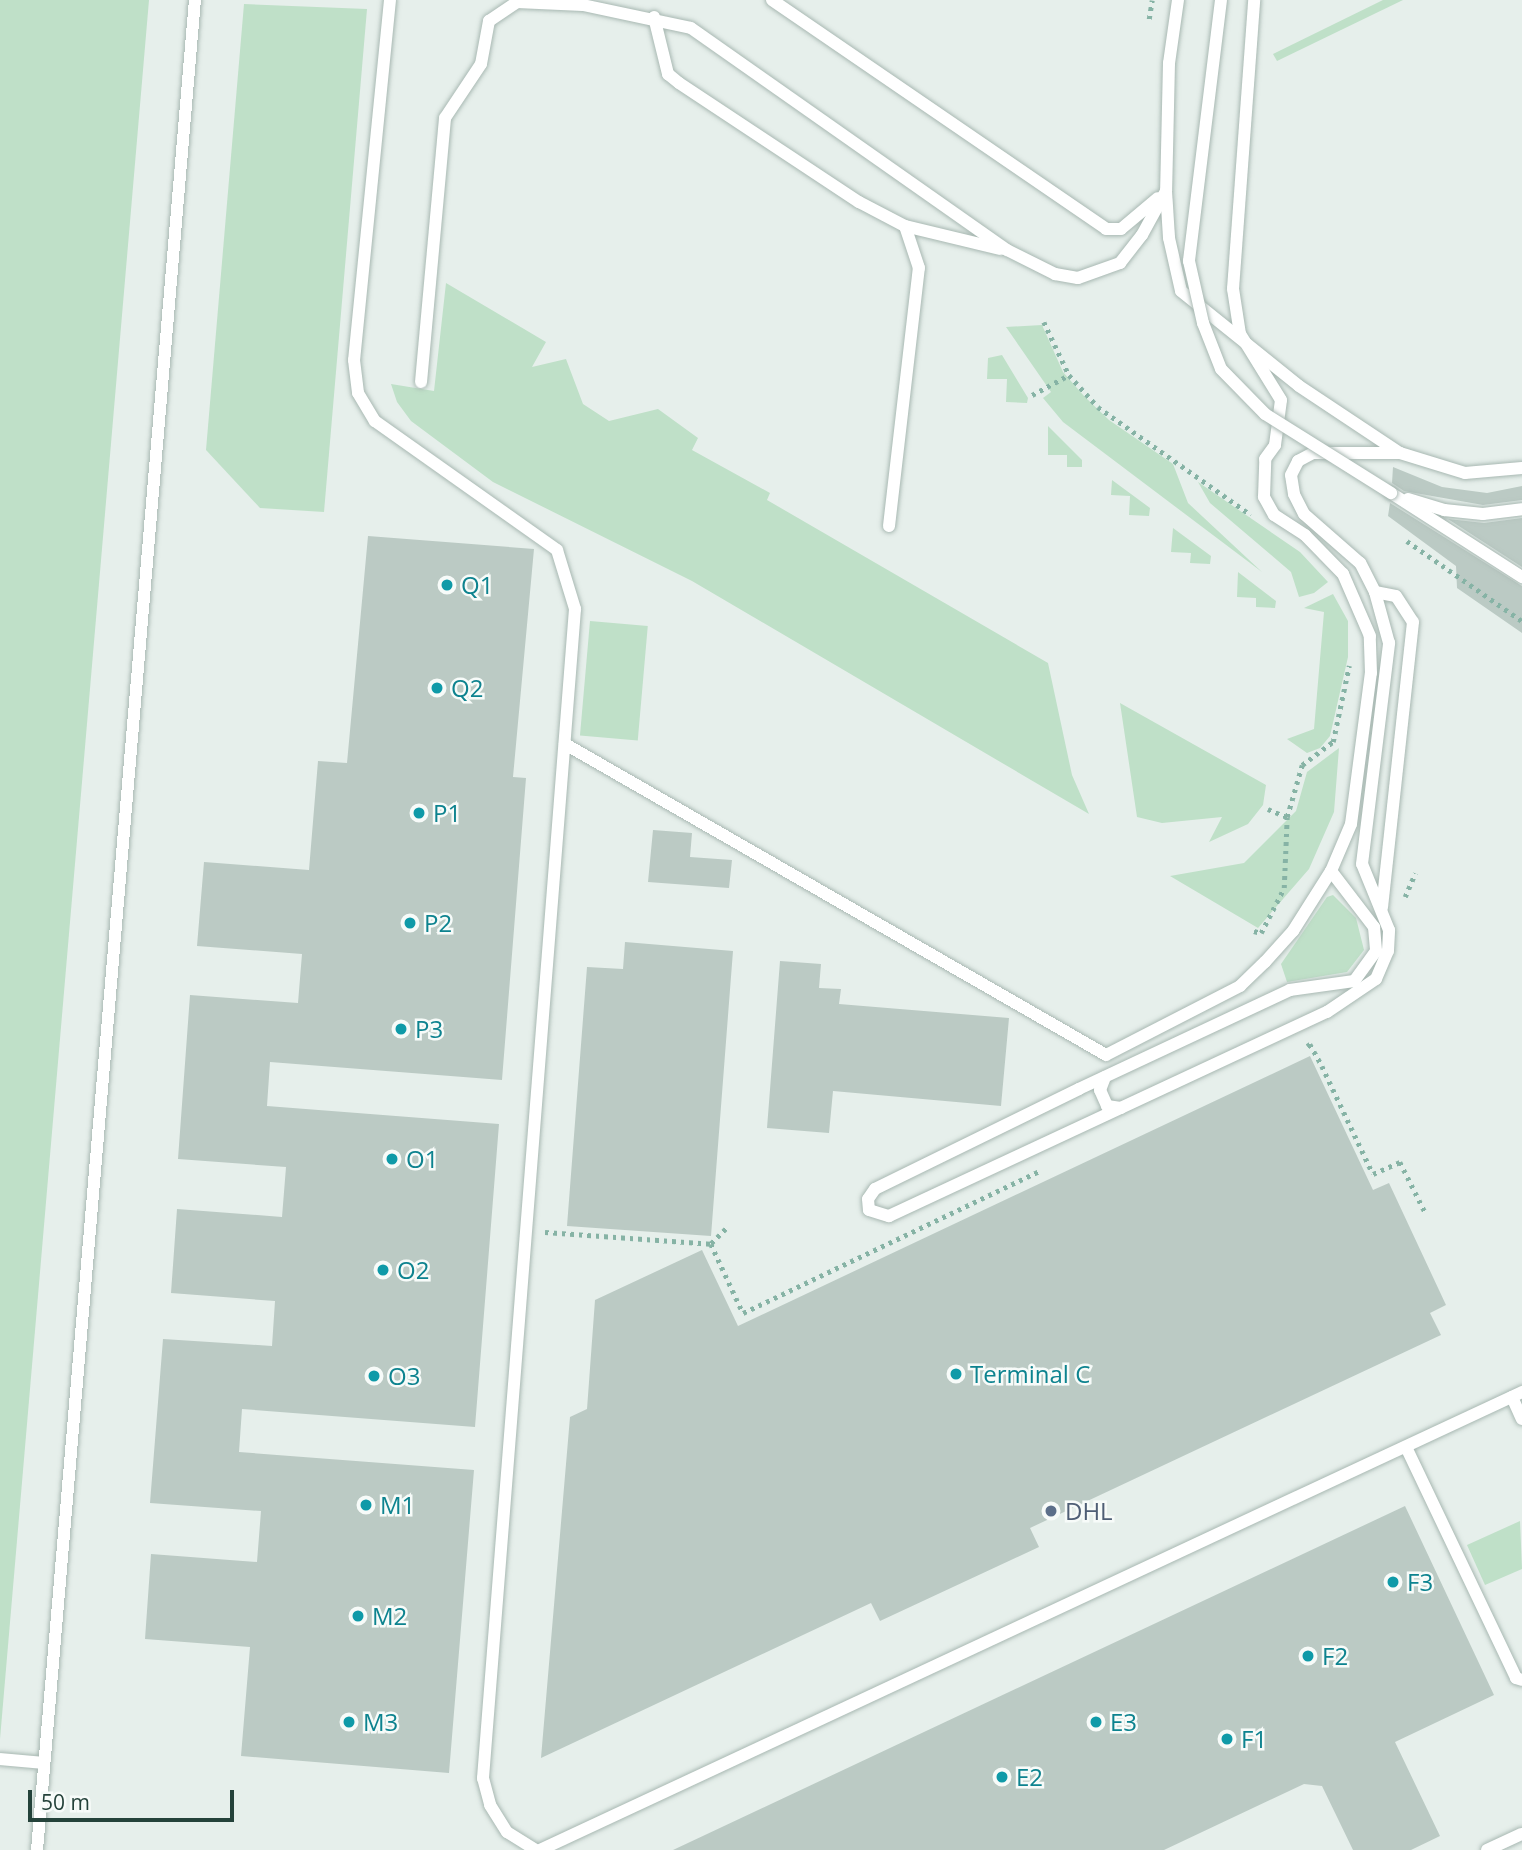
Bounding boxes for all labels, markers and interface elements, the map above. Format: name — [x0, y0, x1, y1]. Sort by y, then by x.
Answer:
place label: Q1 — [461, 571, 493, 599]
marker: Q1 — [439, 577, 455, 593]
place label: Q2 — [451, 674, 483, 702]
marker: Q2 — [429, 680, 445, 696]
place label: P1 — [433, 799, 461, 827]
marker: P1 — [411, 805, 427, 821]
place label: P2 — [424, 909, 452, 937]
marker: P2 — [402, 915, 418, 931]
place label: P3 — [415, 1015, 443, 1043]
marker: P3 — [393, 1021, 409, 1037]
place label: O1 — [406, 1145, 438, 1173]
marker: O1 — [384, 1151, 400, 1167]
place label: O2 — [397, 1256, 429, 1284]
marker: O2 — [375, 1262, 391, 1278]
place label: Terminal C — [970, 1360, 1090, 1388]
place label: O3 — [388, 1362, 420, 1390]
marker: Terminal C — [948, 1366, 964, 1382]
marker: O3 — [366, 1368, 382, 1384]
place label: M1 — [380, 1491, 415, 1519]
marker: M1 — [358, 1497, 374, 1513]
place label: DHL — [1065, 1497, 1113, 1525]
marker: DHL — [1043, 1503, 1059, 1519]
place label: F3 — [1407, 1568, 1433, 1596]
marker: F3 — [1385, 1574, 1401, 1590]
place label: M2 — [372, 1602, 407, 1630]
marker: M2 — [350, 1608, 366, 1624]
place label: F2 — [1322, 1642, 1348, 1670]
marker: F2 — [1300, 1648, 1316, 1664]
place label: M3 — [363, 1708, 398, 1736]
place label: E3 — [1110, 1708, 1137, 1736]
marker: M3 — [341, 1714, 357, 1730]
marker: E3 — [1088, 1714, 1104, 1730]
place label: F1 — [1241, 1725, 1267, 1753]
marker: F1 — [1219, 1731, 1235, 1747]
place label: E2 — [1016, 1763, 1043, 1791]
marker: E2 — [994, 1769, 1010, 1785]
scale bar — [32, 1776, 238, 1820]
text: 50 m — [41, 1788, 90, 1816]

